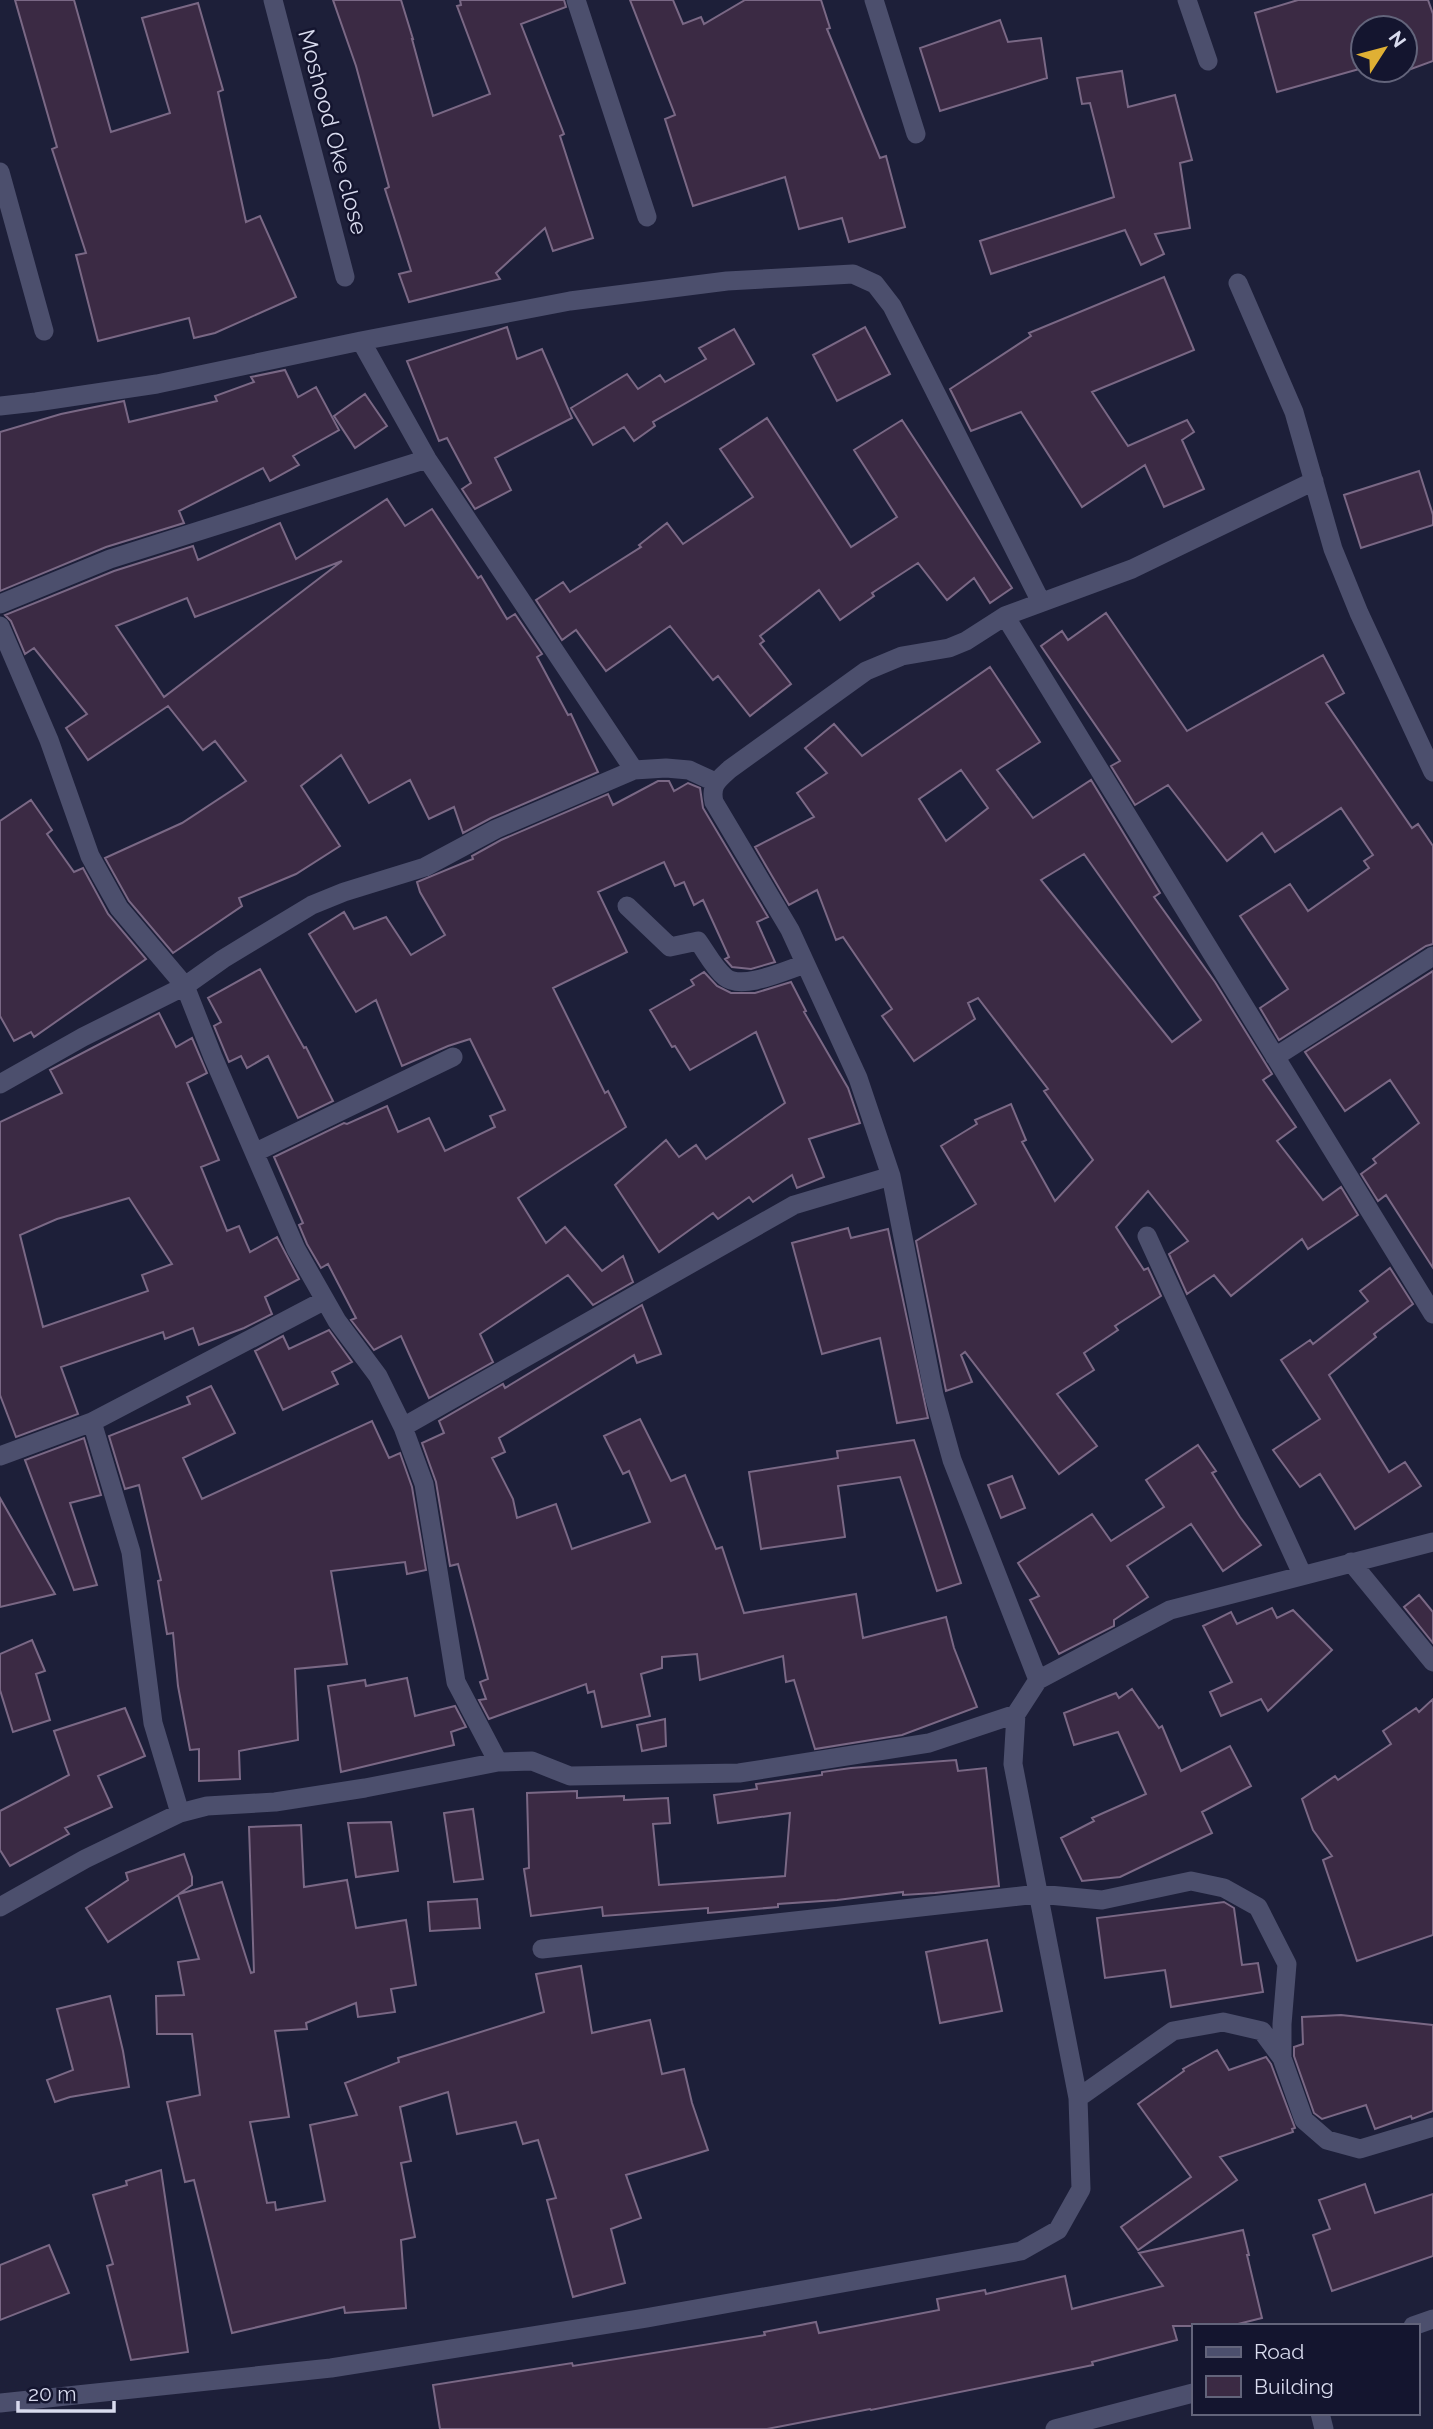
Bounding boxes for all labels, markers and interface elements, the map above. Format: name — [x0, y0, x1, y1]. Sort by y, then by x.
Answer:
north arrow — [1349, 14, 1419, 84]
street label: Moshood Oke close — [293, 26, 374, 237]
text: N — [1385, 27, 1411, 51]
legend — [1192, 2324, 1419, 2415]
text: Road — [1254, 2339, 1304, 2364]
scale bar — [18, 2370, 114, 2414]
text: Building — [1254, 2374, 1334, 2399]
text: 20 m — [28, 2381, 76, 2406]

